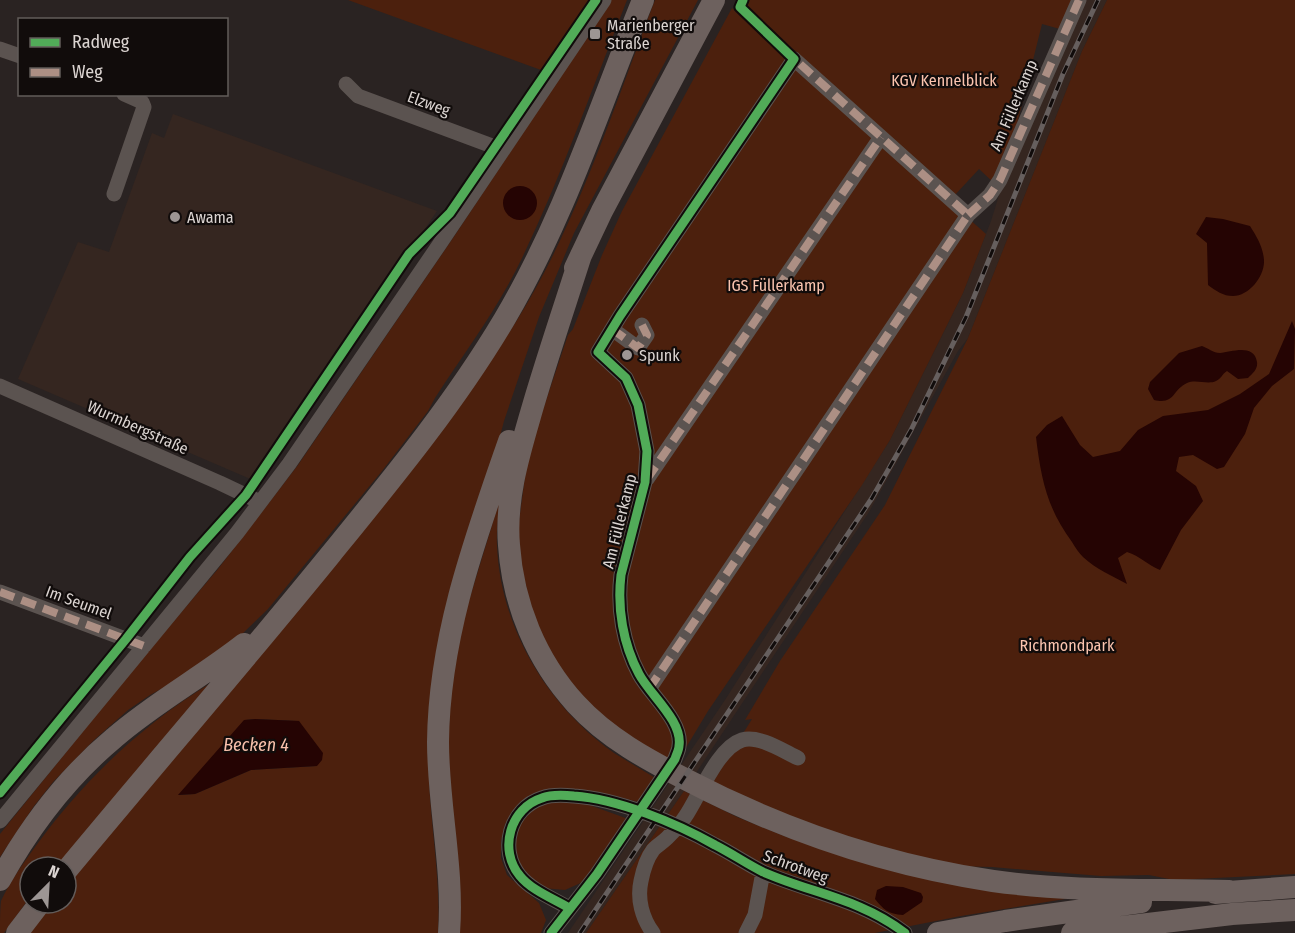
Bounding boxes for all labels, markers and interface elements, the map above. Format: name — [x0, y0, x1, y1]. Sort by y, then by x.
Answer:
place label: Marienberger Straße — [607, 16, 695, 53]
legend — [18, 18, 228, 96]
marker: Marienberger Straße — [588, 27, 602, 41]
text: Radweg — [72, 31, 130, 53]
street label: Am Füllerkamp — [986, 57, 1041, 154]
text: Weg — [72, 61, 103, 83]
park label: KGV Kennelblick — [891, 71, 997, 90]
street label: Elzweg — [405, 87, 453, 120]
place label: Awama — [187, 208, 234, 227]
marker: Awama — [168, 210, 182, 224]
park label: IGS Füllerkamp — [727, 276, 825, 295]
place label: Spunk — [639, 346, 680, 365]
marker: Spunk — [620, 348, 634, 362]
street label: Wurmbergstraße — [84, 397, 191, 458]
street label: Am Füllerkamp — [599, 472, 640, 570]
street label: Im Seumel — [43, 582, 114, 623]
park label: Richmondpark — [1019, 636, 1115, 655]
water label: Becken 4 — [223, 734, 289, 756]
street label: Schrotweg — [761, 846, 831, 887]
north arrow — [18, 855, 78, 915]
text: N — [46, 861, 62, 882]

